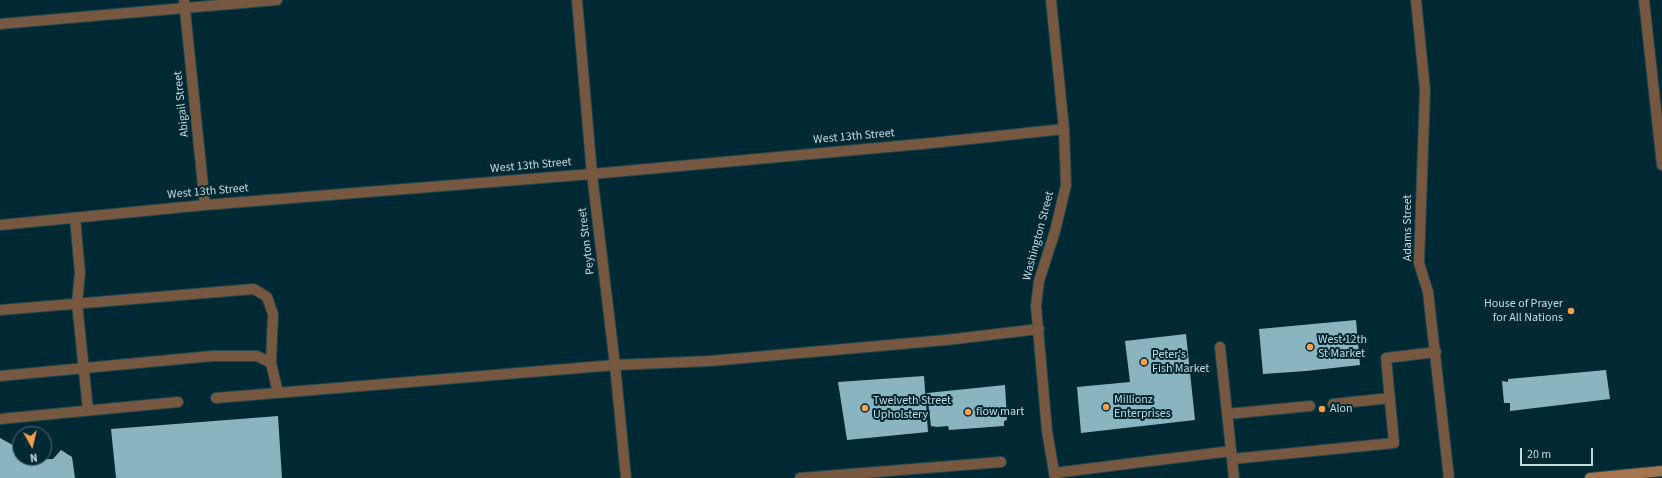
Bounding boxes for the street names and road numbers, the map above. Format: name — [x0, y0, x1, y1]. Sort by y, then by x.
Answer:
street label: Abigail Street — [171, 70, 193, 138]
street label: West 13th Street — [813, 126, 895, 148]
street label: West 13th Street — [490, 155, 572, 177]
street label: West 13th Street — [167, 181, 249, 203]
street label: Washington Street — [1020, 190, 1058, 282]
street label: Adams Street — [1401, 195, 1415, 261]
street label: Peyton Street — [576, 207, 598, 275]

